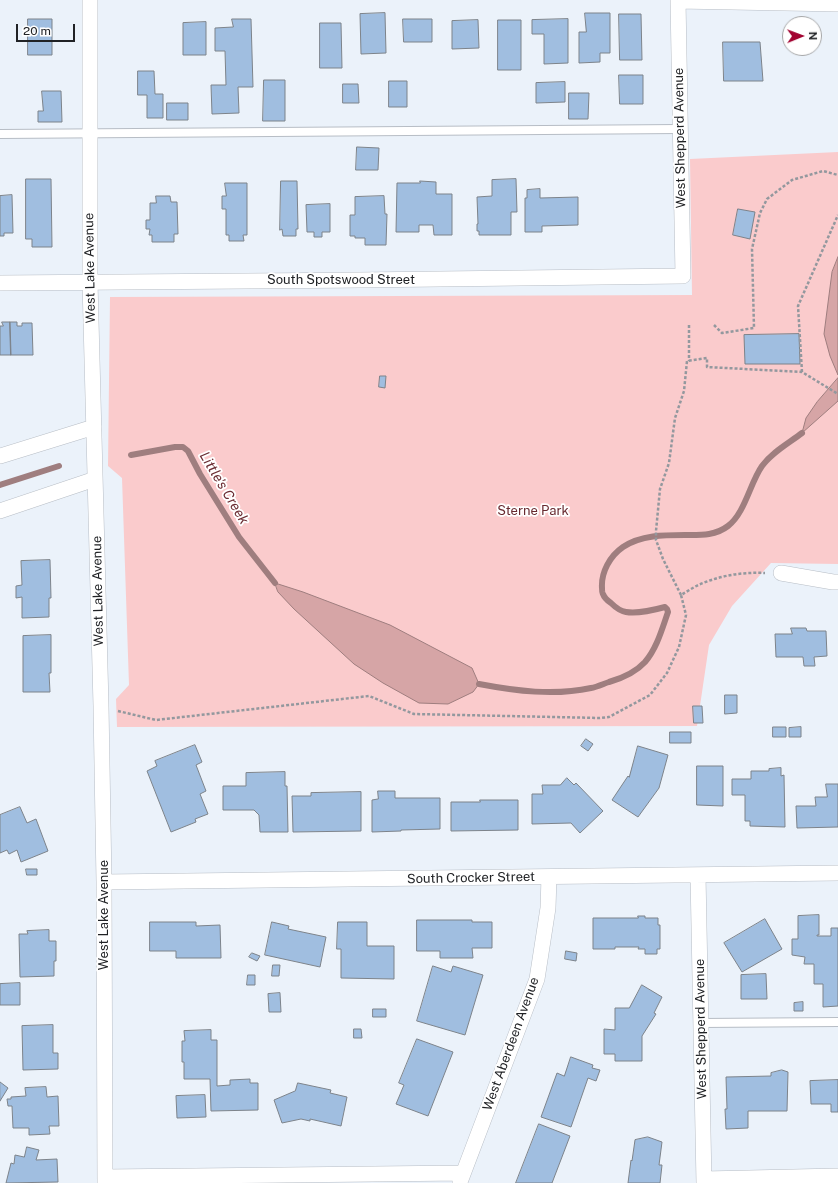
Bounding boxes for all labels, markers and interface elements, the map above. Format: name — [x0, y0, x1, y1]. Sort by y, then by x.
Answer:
scale bar — [18, 16, 77, 42]
north arrow — [782, 16, 822, 56]
text: 20 m — [23, 24, 51, 38]
text: N — [807, 31, 819, 40]
street label: West Shepperd Avenue — [671, 68, 689, 208]
street label: West Lake Avenue — [81, 213, 99, 323]
street label: South Spotswood Street — [267, 272, 415, 288]
water label: Little's Creek — [196, 449, 252, 527]
park label: Sterne Park — [497, 503, 569, 519]
street label: West Lake Avenue — [89, 536, 107, 646]
street label: West Lake Avenue — [96, 860, 112, 970]
street label: South Crocker Street — [407, 869, 535, 887]
street label: West Shepperd Avenue — [692, 959, 710, 1099]
street label: West Aberdeen Avenue — [480, 975, 542, 1113]

